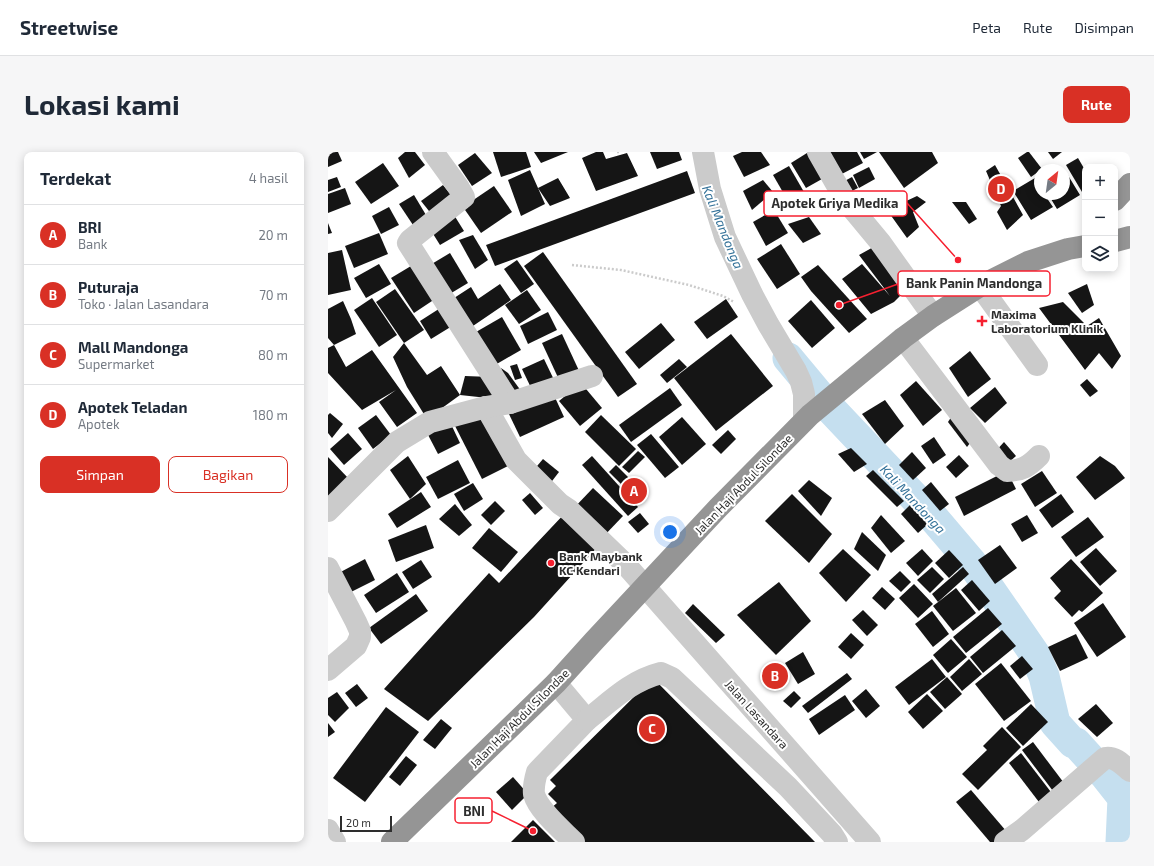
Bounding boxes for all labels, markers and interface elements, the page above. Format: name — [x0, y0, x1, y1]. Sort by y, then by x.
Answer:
text: Streetwise — [20, 16, 118, 39]
text: Peta — [972, 19, 1001, 36]
text: Rute — [1023, 19, 1052, 36]
text: Disimpan — [1074, 19, 1134, 36]
button: Rute — [1063, 86, 1130, 123]
text: Lokasi kami — [24, 87, 180, 121]
north arrow — [1034, 164, 1070, 200]
map controls — [1082, 164, 1118, 272]
button: + — [1082, 164, 1118, 200]
text: Terdekat — [40, 168, 111, 188]
text: 4 hasil — [249, 170, 288, 186]
pin: D — [988, 174, 1014, 204]
water label: Kali Mandonga — [699, 183, 747, 271]
callout: Apotek Griya Medika — [764, 191, 907, 216]
text: Apotek Griya Medika — [772, 195, 898, 211]
button: − — [1082, 200, 1118, 236]
text: BRI — [78, 218, 102, 236]
text: A — [49, 227, 57, 243]
text: 20 m — [259, 227, 288, 243]
text: Bank — [78, 236, 107, 252]
button: layers — [1082, 236, 1118, 272]
callout: Bank Panin Mandonga — [898, 271, 1050, 296]
text: Bank Panin Mandonga — [906, 275, 1042, 291]
text: Puturaja — [78, 278, 139, 296]
text: B — [49, 287, 57, 303]
text: 70 m — [259, 287, 288, 303]
text: Toko · Jalan Lasandara — [78, 296, 209, 312]
place label: Maxima Laboratorium Klinik — [991, 307, 1104, 335]
marker: Maxima Laboratorium Klinik — [976, 315, 988, 327]
text: Mall Mandonga — [78, 338, 188, 356]
text: C — [49, 347, 57, 363]
text: 80 m — [258, 347, 288, 363]
text: Supermarket — [78, 356, 155, 372]
text: Apotek Teladan — [78, 398, 187, 416]
text: D — [49, 407, 57, 423]
text: 180 m — [253, 407, 288, 423]
text: Apotek — [78, 416, 120, 432]
street label: Jalan Haji Abdul Silondae — [691, 431, 795, 538]
button: Simpan — [40, 456, 160, 493]
button: Bagikan — [168, 456, 288, 493]
water label: Kali Mandonga — [877, 461, 949, 537]
pin: A — [621, 476, 647, 506]
your location — [660, 522, 680, 542]
place label: Bank Maybank KC Kendari — [559, 549, 643, 577]
marker: Bank Maybank KC Kendari — [546, 558, 556, 568]
pin: B — [762, 661, 788, 691]
street label: Jalan Haji Abdul Silondae — [467, 666, 572, 771]
street label: Jalan Lasandara — [722, 677, 792, 751]
pin: C — [639, 714, 665, 744]
callout: BNI — [455, 798, 492, 823]
text: BNI — [463, 803, 485, 819]
scale bar — [340, 814, 392, 833]
text: 20 m — [346, 816, 371, 829]

